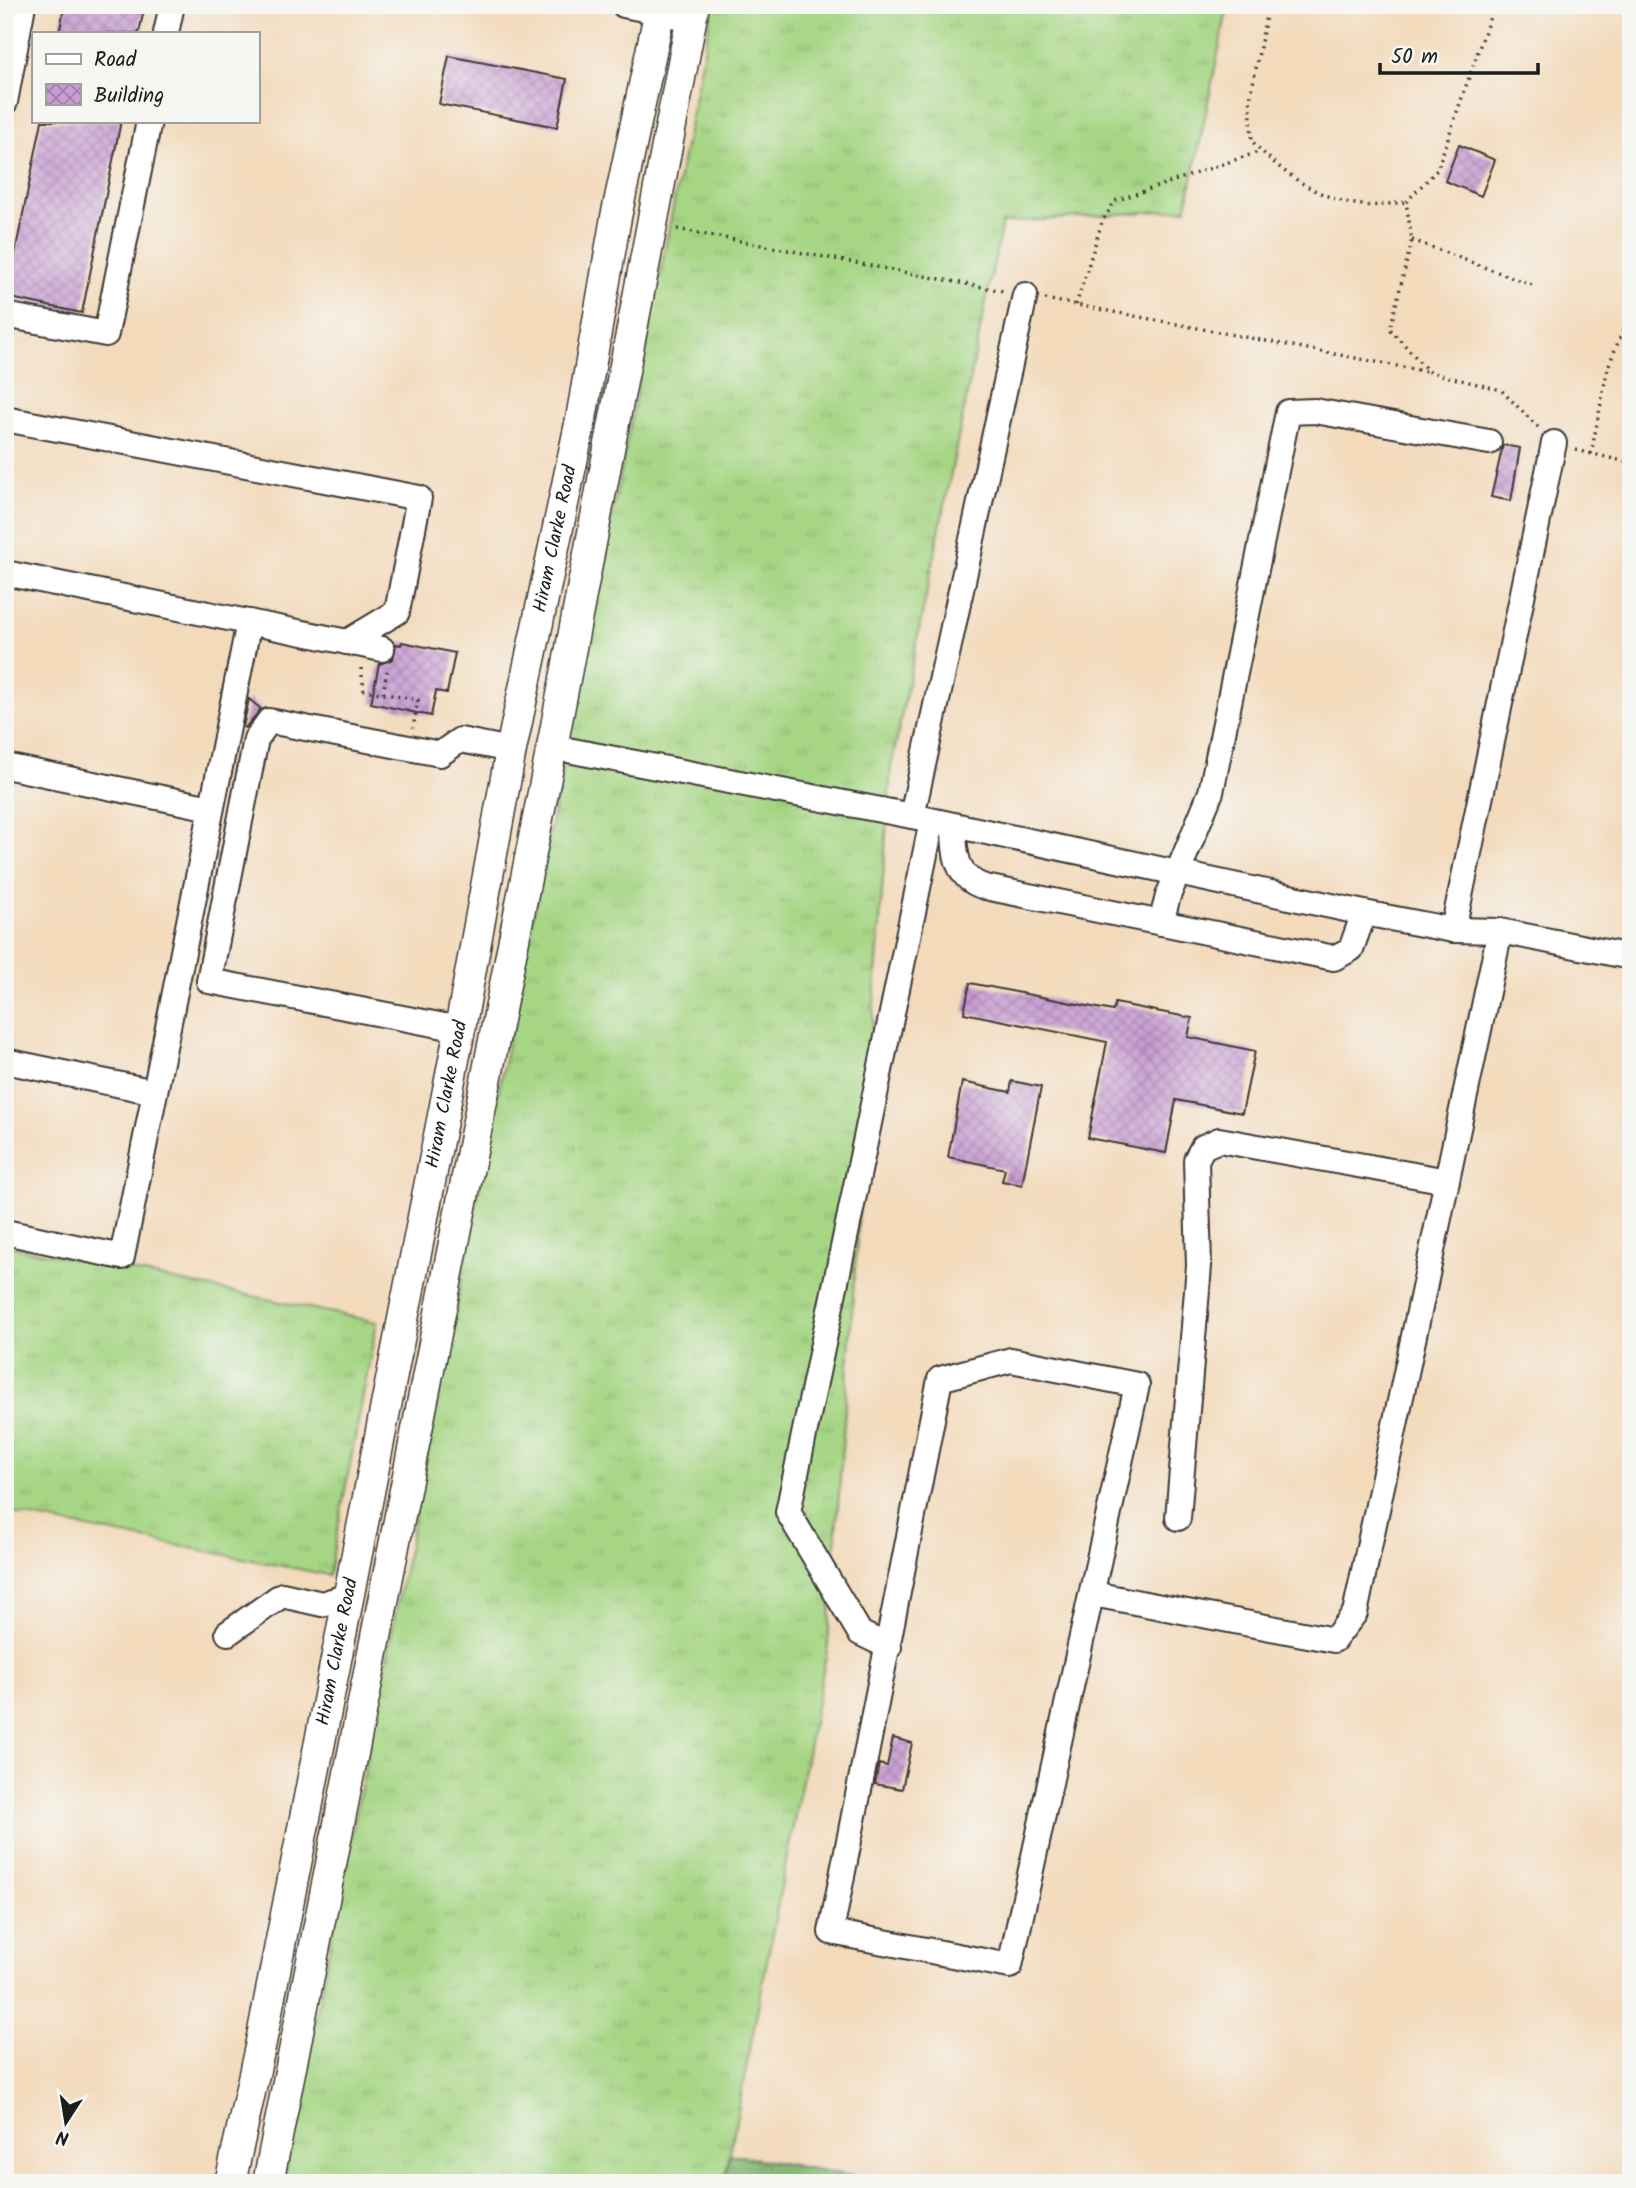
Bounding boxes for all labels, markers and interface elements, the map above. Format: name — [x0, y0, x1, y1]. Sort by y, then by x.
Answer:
legend — [32, 32, 259, 122]
scale bar — [1380, 32, 1538, 76]
text: 50 m — [1391, 41, 1438, 74]
text: Road — [94, 44, 137, 77]
text: Building — [94, 80, 164, 113]
street label: Hiram Clarke Road — [525, 462, 586, 615]
street label: Hiram Clarke Road — [418, 1018, 476, 1171]
street label: Hiram Clarke Road — [308, 1575, 367, 1728]
north arrow — [32, 2086, 102, 2156]
text: N — [54, 2121, 72, 2153]

